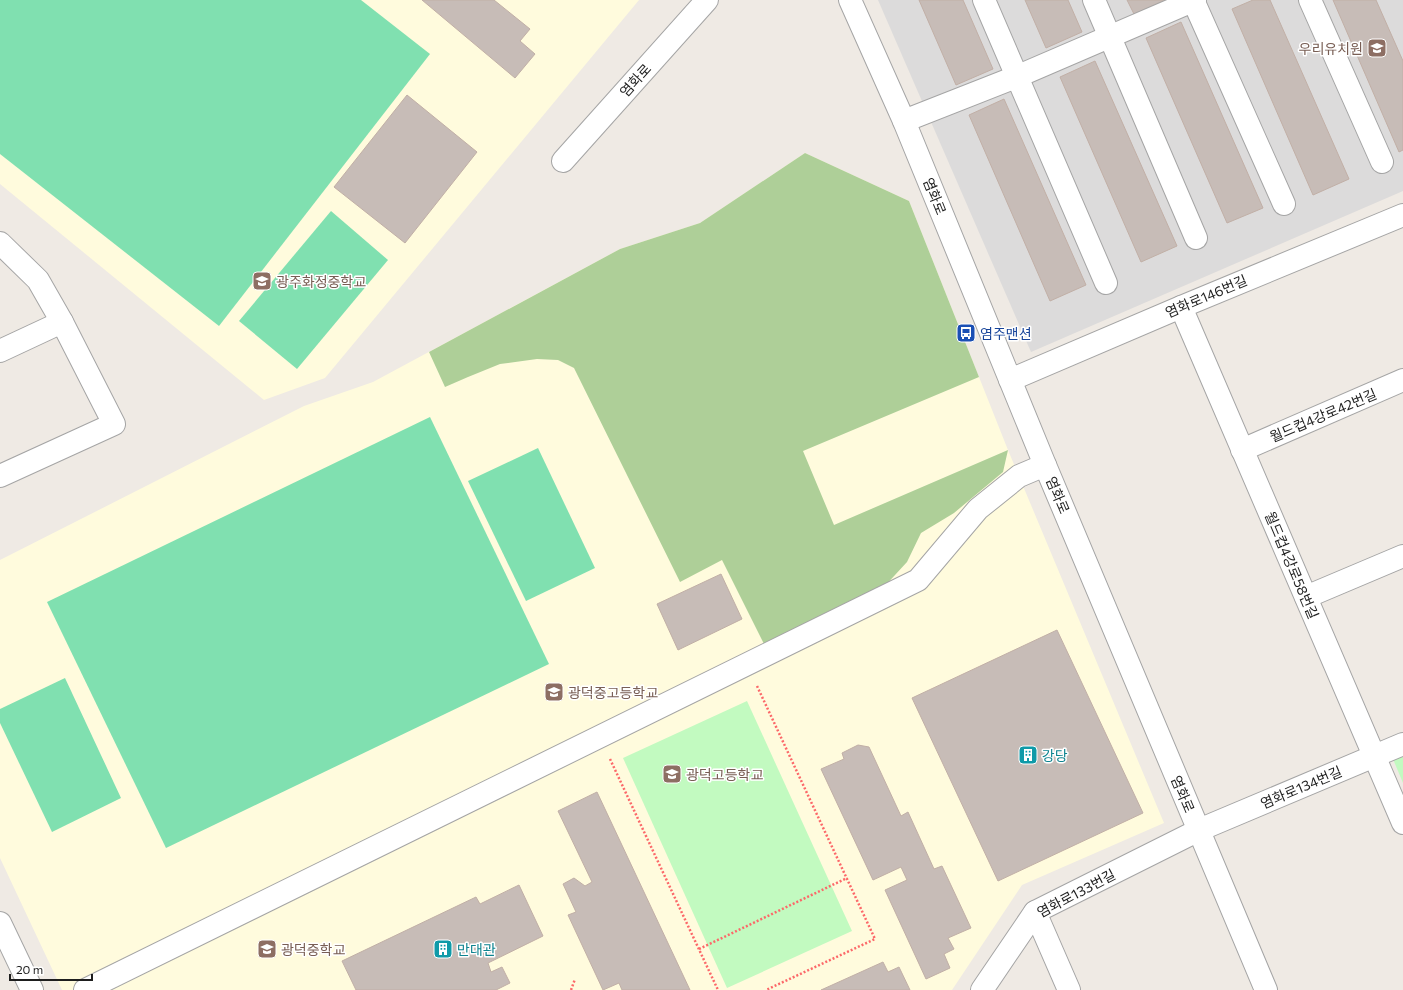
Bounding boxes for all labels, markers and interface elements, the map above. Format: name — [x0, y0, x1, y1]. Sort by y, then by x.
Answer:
school or university icon: 우리유치원 — [1366, 37, 1388, 59]
place label: 우리유치원 — [1299, 40, 1363, 57]
street label: 염화로 — [616, 60, 654, 100]
street label: 염화로 — [920, 175, 950, 217]
school or university icon: 광주화정중학교 — [251, 270, 273, 292]
street label: 염화로146번길 — [1163, 271, 1249, 321]
place label: 광주화정중학교 — [276, 273, 366, 290]
bus stop icon: 염주맨션 — [955, 322, 977, 344]
place label: 염주맨션 — [980, 325, 1032, 342]
street label: 월드컵4강로42번길 — [1267, 385, 1379, 445]
street label: 염화로 — [1043, 474, 1073, 516]
street label: 월드컵4강로58번길 — [1262, 509, 1322, 621]
school or university icon: 광덕중고등학교 — [543, 681, 565, 703]
place label: 광덕중고등학교 — [568, 684, 658, 701]
building icon: 강당 — [1017, 744, 1039, 766]
place label: 강당 — [1042, 747, 1068, 764]
street label: 염화로134번길 — [1258, 762, 1344, 812]
school or university icon: 광덕고등학교 — [661, 763, 683, 785]
place label: 광덕고등학교 — [686, 766, 763, 783]
street label: 염화로 — [1168, 773, 1198, 815]
street label: 염화로133번길 — [1034, 865, 1118, 921]
school or university icon: 광덕중학교 — [256, 938, 278, 960]
building icon: 만대관 — [432, 938, 454, 960]
place label: 광덕중학교 — [281, 941, 346, 958]
place label: 만대관 — [457, 941, 496, 958]
scale bar — [10, 956, 92, 982]
text: 20 m — [16, 962, 43, 976]

